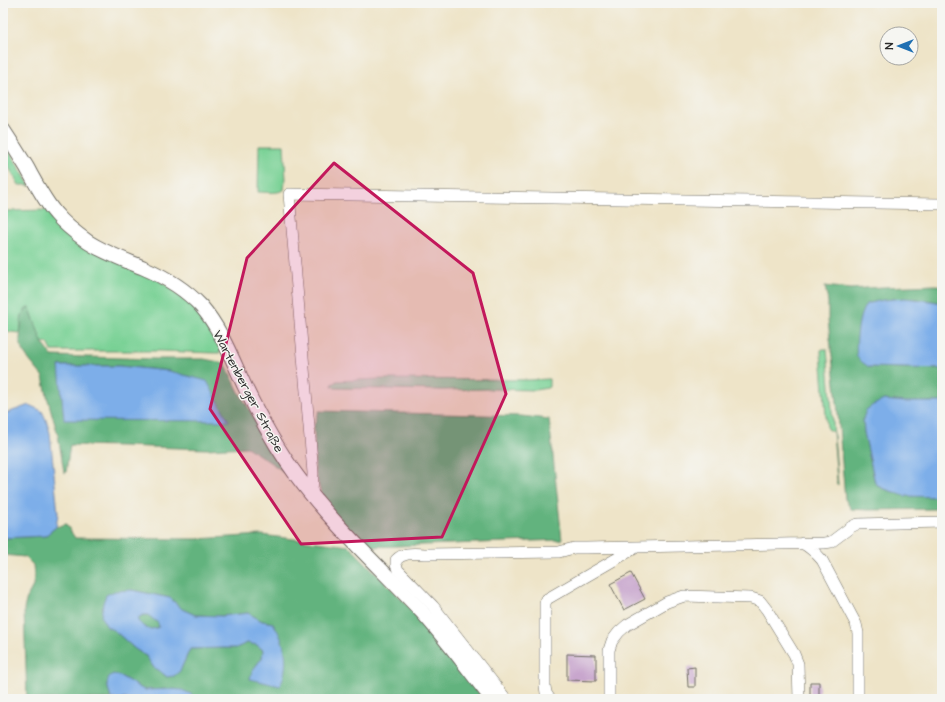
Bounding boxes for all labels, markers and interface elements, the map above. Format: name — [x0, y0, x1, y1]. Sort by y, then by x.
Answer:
north arrow — [879, 26, 919, 66]
text: N — [882, 42, 897, 49]
street label: Wartenberger Straße — [207, 327, 288, 456]

